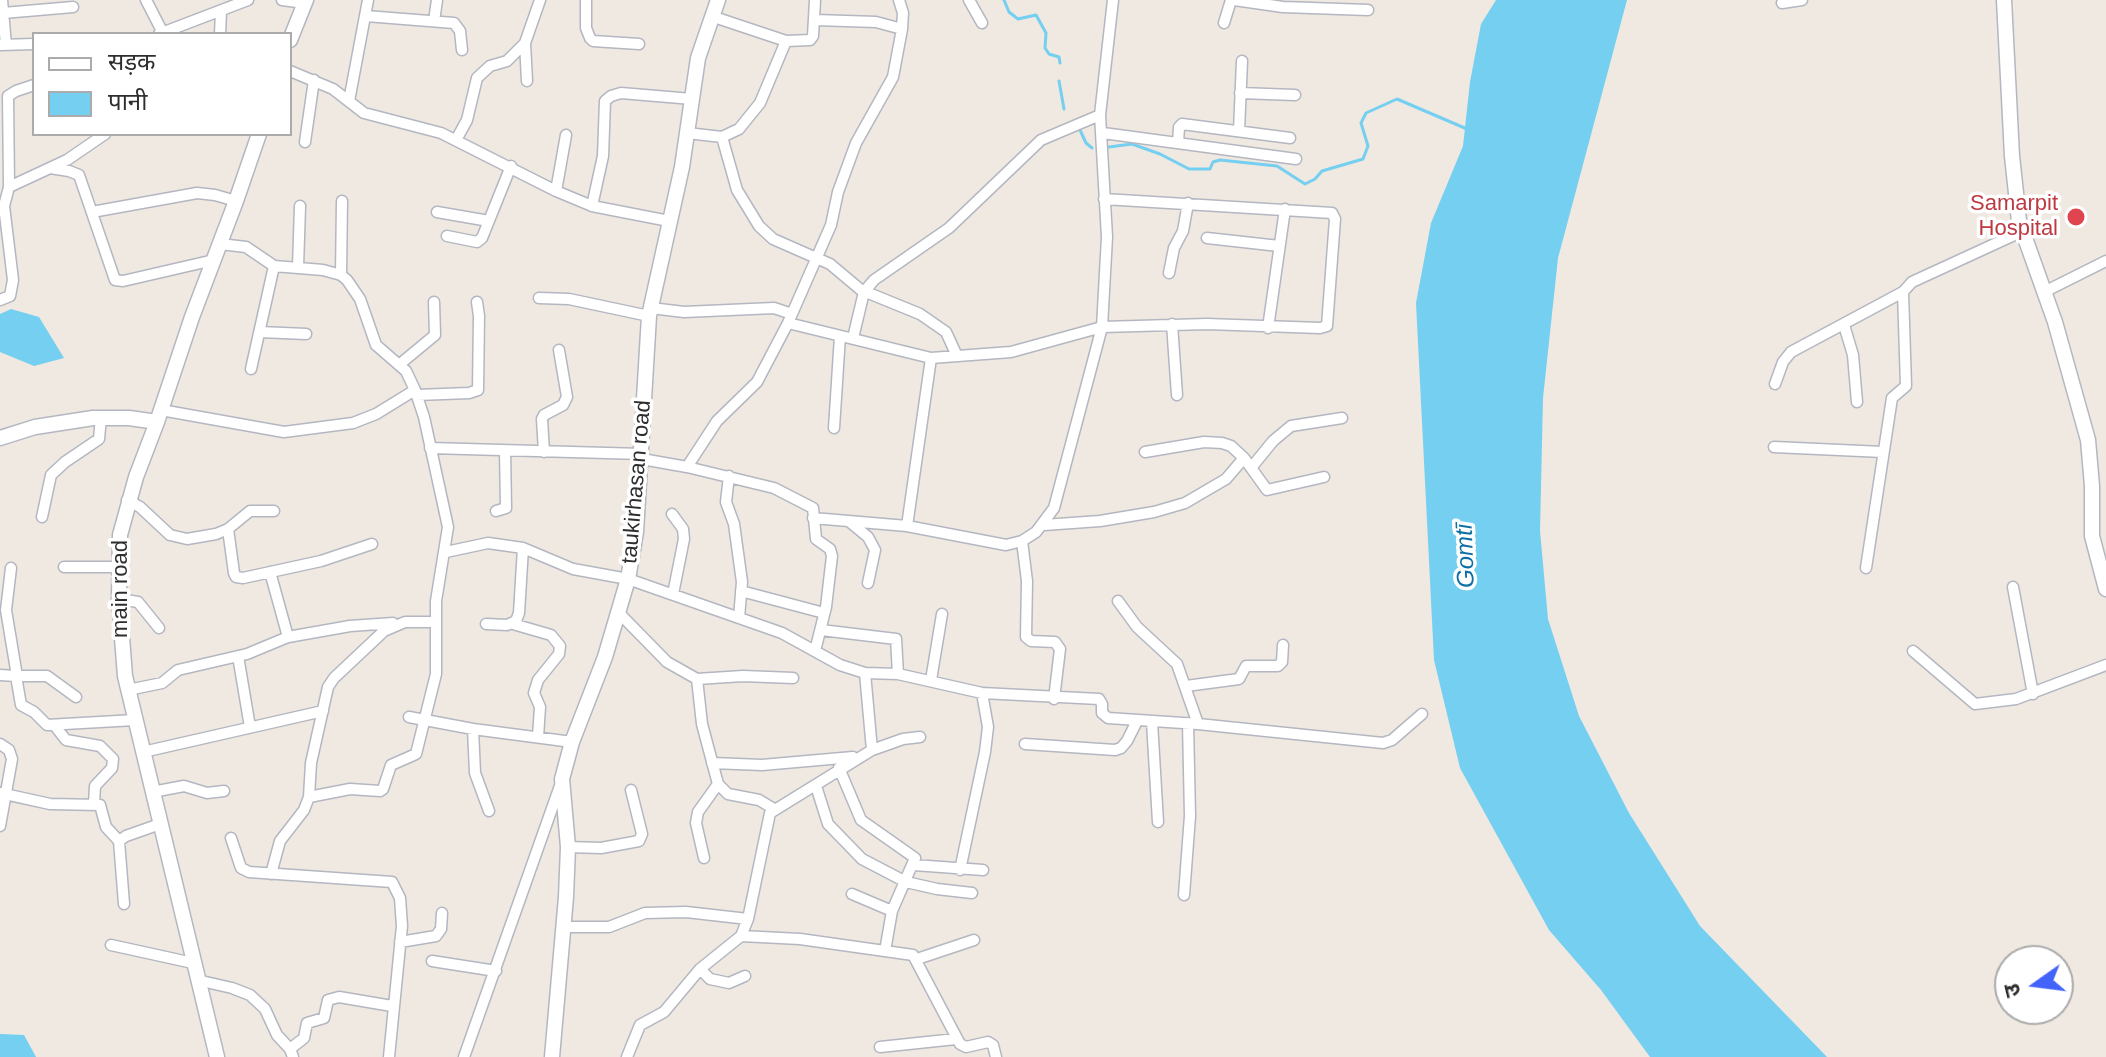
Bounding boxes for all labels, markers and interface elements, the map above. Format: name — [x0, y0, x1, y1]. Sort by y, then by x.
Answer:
legend — [32, 32, 292, 136]
text: सड़क — [108, 48, 156, 75]
text: पानी — [108, 88, 147, 115]
place label: Samarpit Hospital — [1970, 191, 2058, 242]
marker: Samarpit Hospital — [2065, 206, 2087, 228]
street label: taukirhasan road — [617, 399, 657, 565]
water label: Gomtī — [1450, 524, 1482, 588]
street label: main road — [108, 540, 134, 638]
north arrow — [1994, 945, 2074, 1025]
text: उ — [1998, 981, 2026, 1000]

